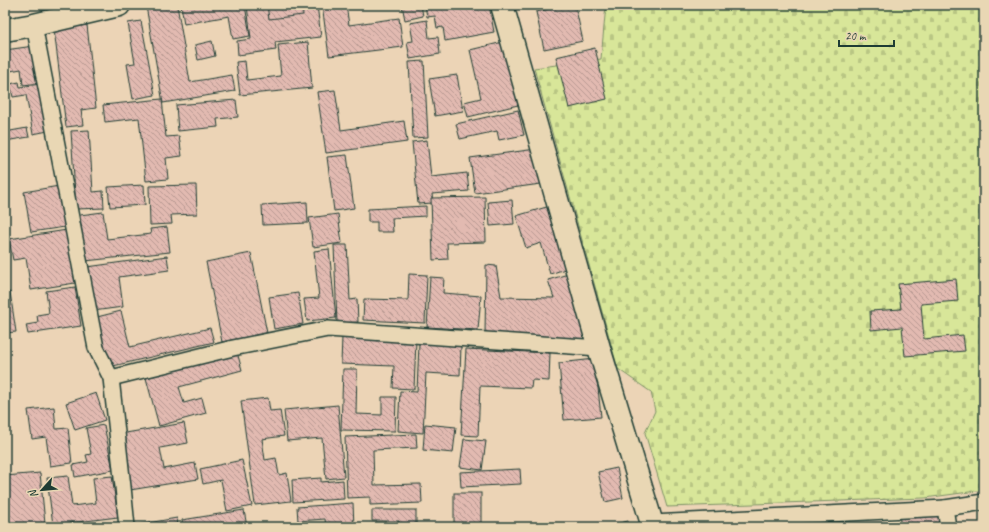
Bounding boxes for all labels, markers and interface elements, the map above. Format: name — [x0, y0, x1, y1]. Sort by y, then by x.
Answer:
scale bar — [839, 22, 894, 48]
text: 20 m — [845, 28, 867, 44]
north arrow — [22, 470, 62, 510]
text: N — [24, 486, 41, 501]

